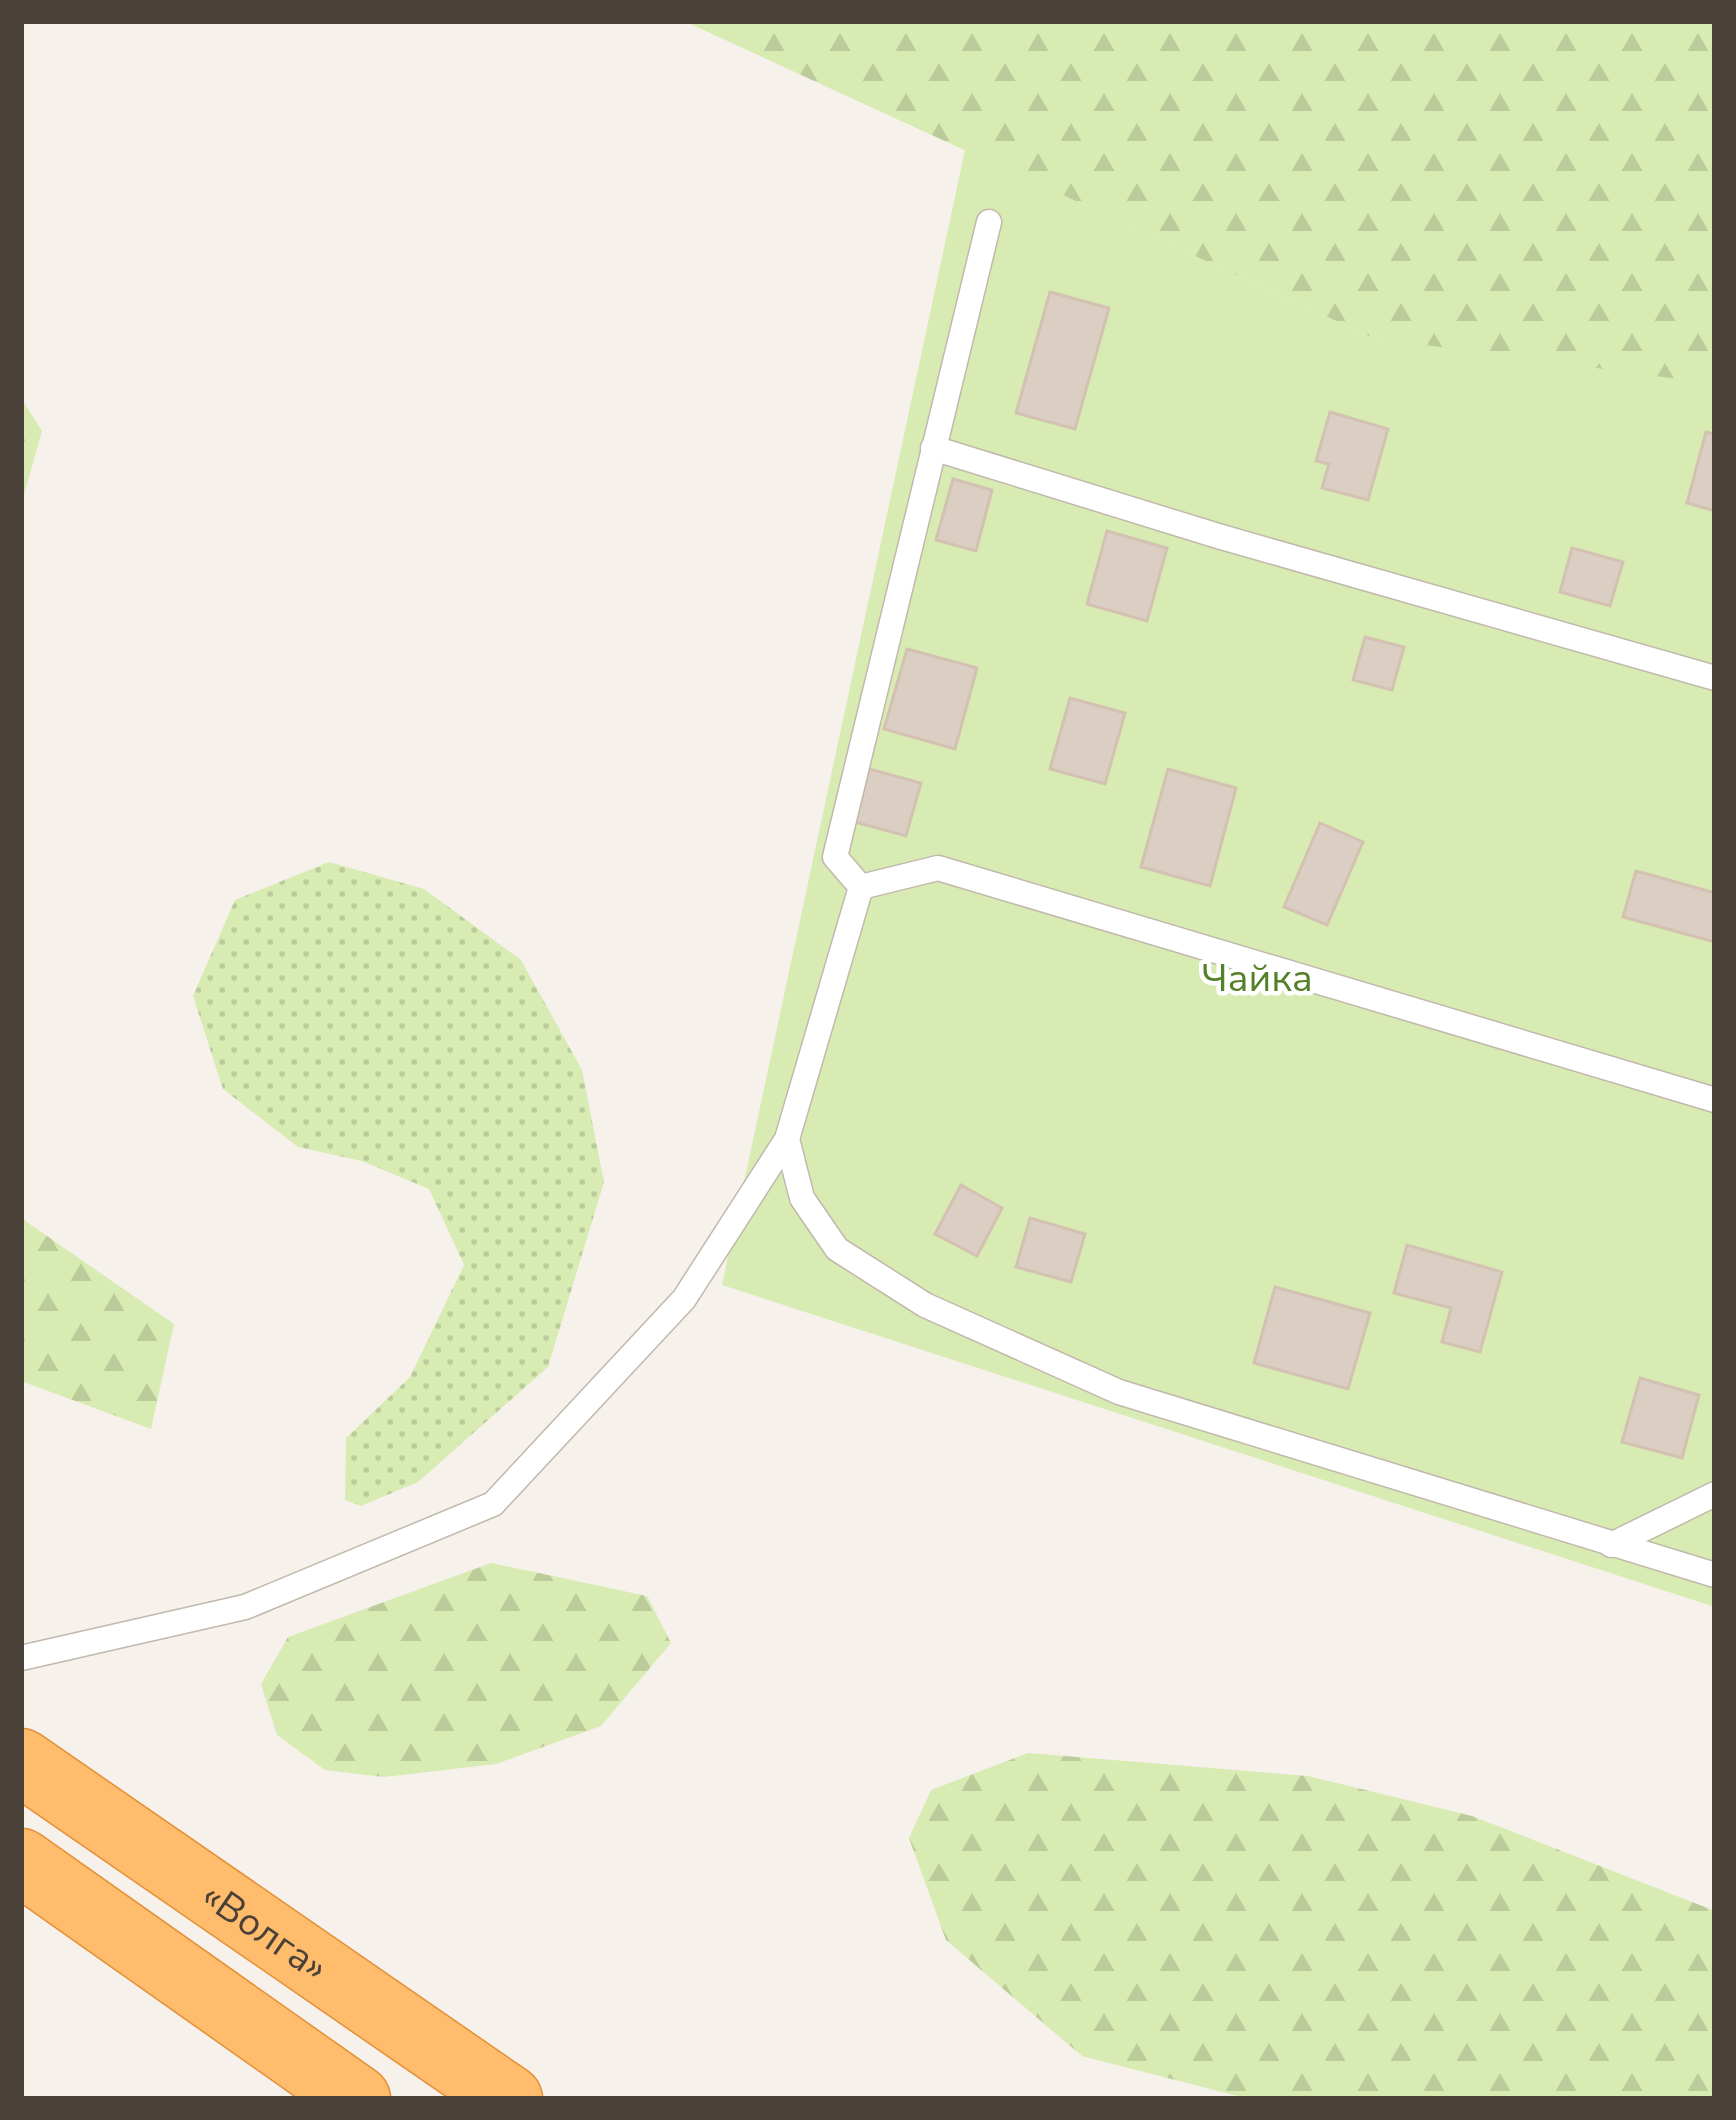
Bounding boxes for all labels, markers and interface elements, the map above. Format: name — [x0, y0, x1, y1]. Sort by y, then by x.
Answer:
park label: Чайка — [1201, 952, 1313, 1005]
street label: «Волга» — [191, 1870, 338, 1994]

